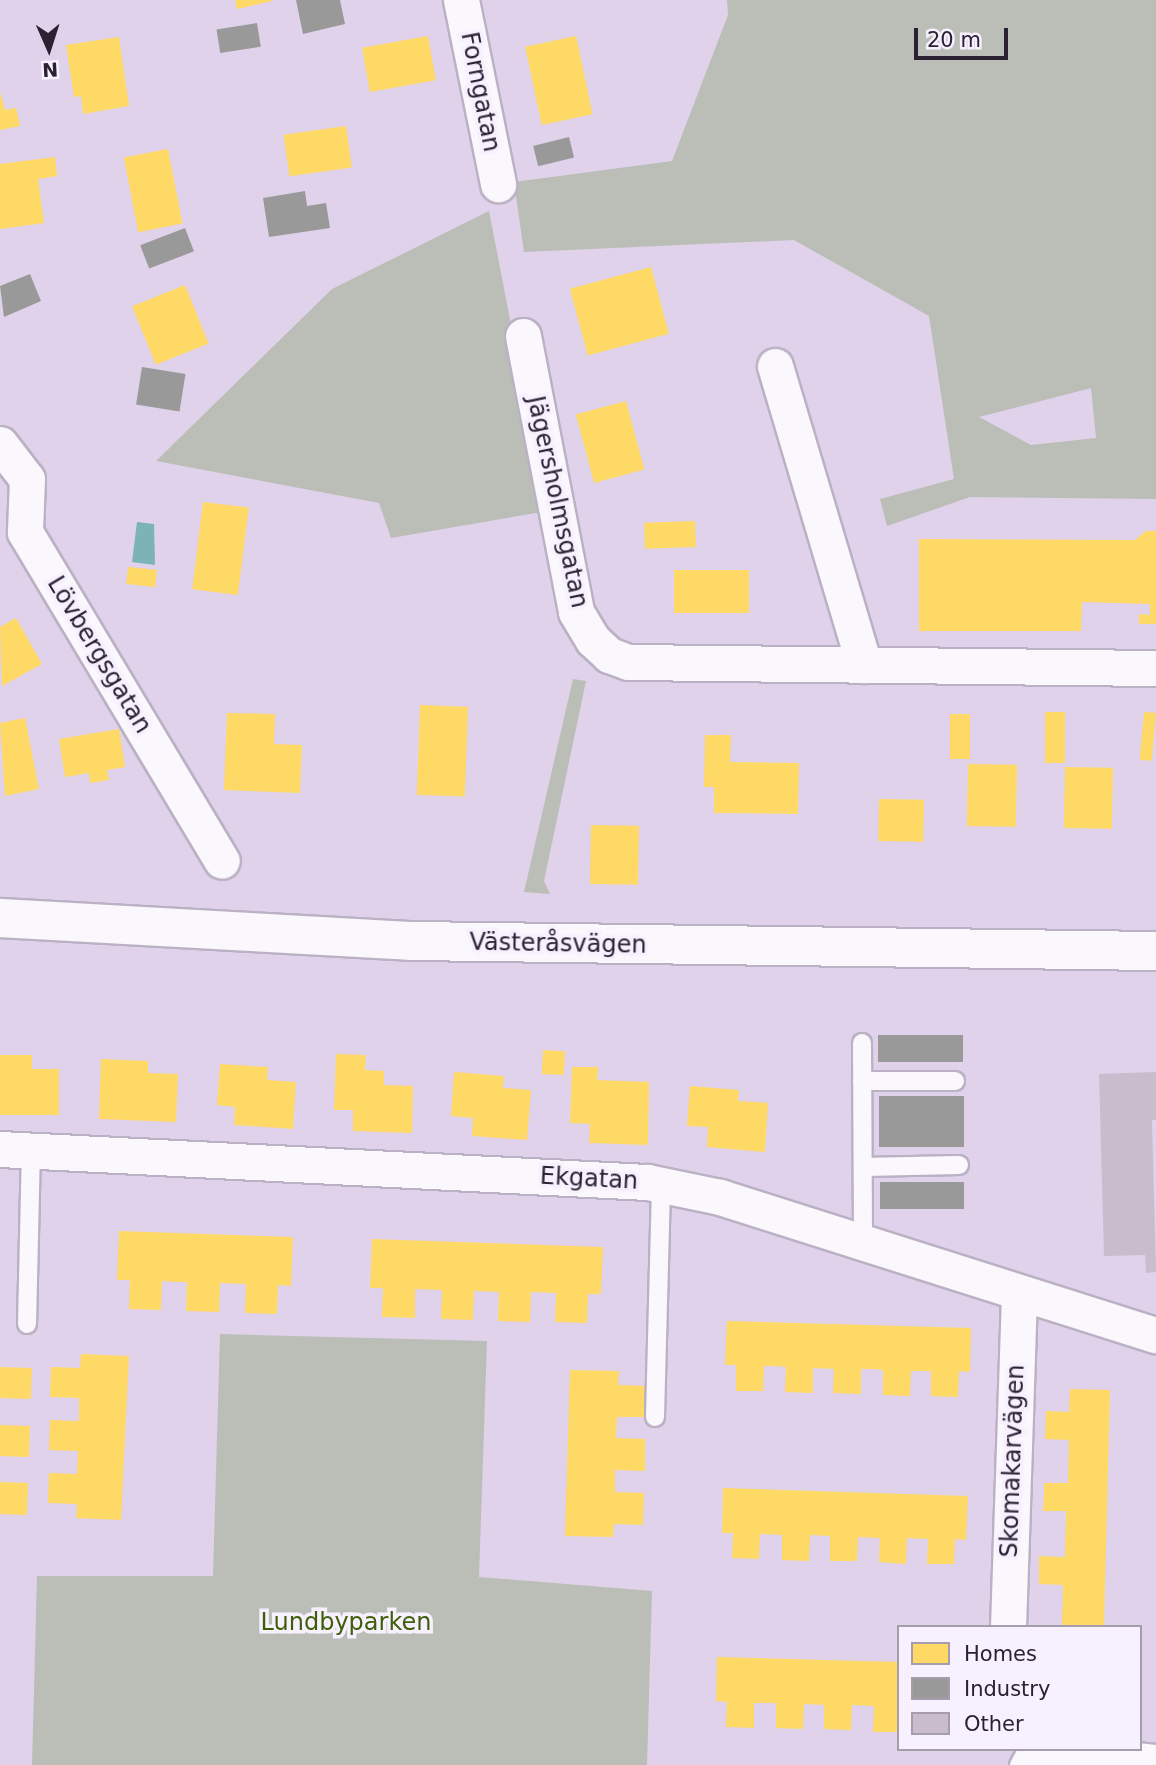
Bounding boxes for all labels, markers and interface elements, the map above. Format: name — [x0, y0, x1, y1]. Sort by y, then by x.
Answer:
north arrow — [14, 14, 84, 84]
scale bar — [918, 14, 1012, 58]
text: 20 m — [927, 28, 981, 52]
street label: Forngatan — [454, 30, 506, 154]
text: N — [42, 59, 59, 81]
street label: Jägersholmsgatan — [520, 393, 594, 611]
street label: Lövbergsgatan — [41, 571, 157, 739]
street label: Västeråsvägen — [469, 928, 647, 960]
street label: Ekgatan — [539, 1162, 639, 1196]
street label: Skomakarvägen — [995, 1364, 1031, 1558]
park label: Lundbyparken — [261, 1609, 431, 1637]
legend — [897, 1625, 1142, 1751]
text: Homes — [964, 1642, 1037, 1666]
text: Industry — [964, 1677, 1050, 1701]
text: Other — [964, 1712, 1024, 1736]

